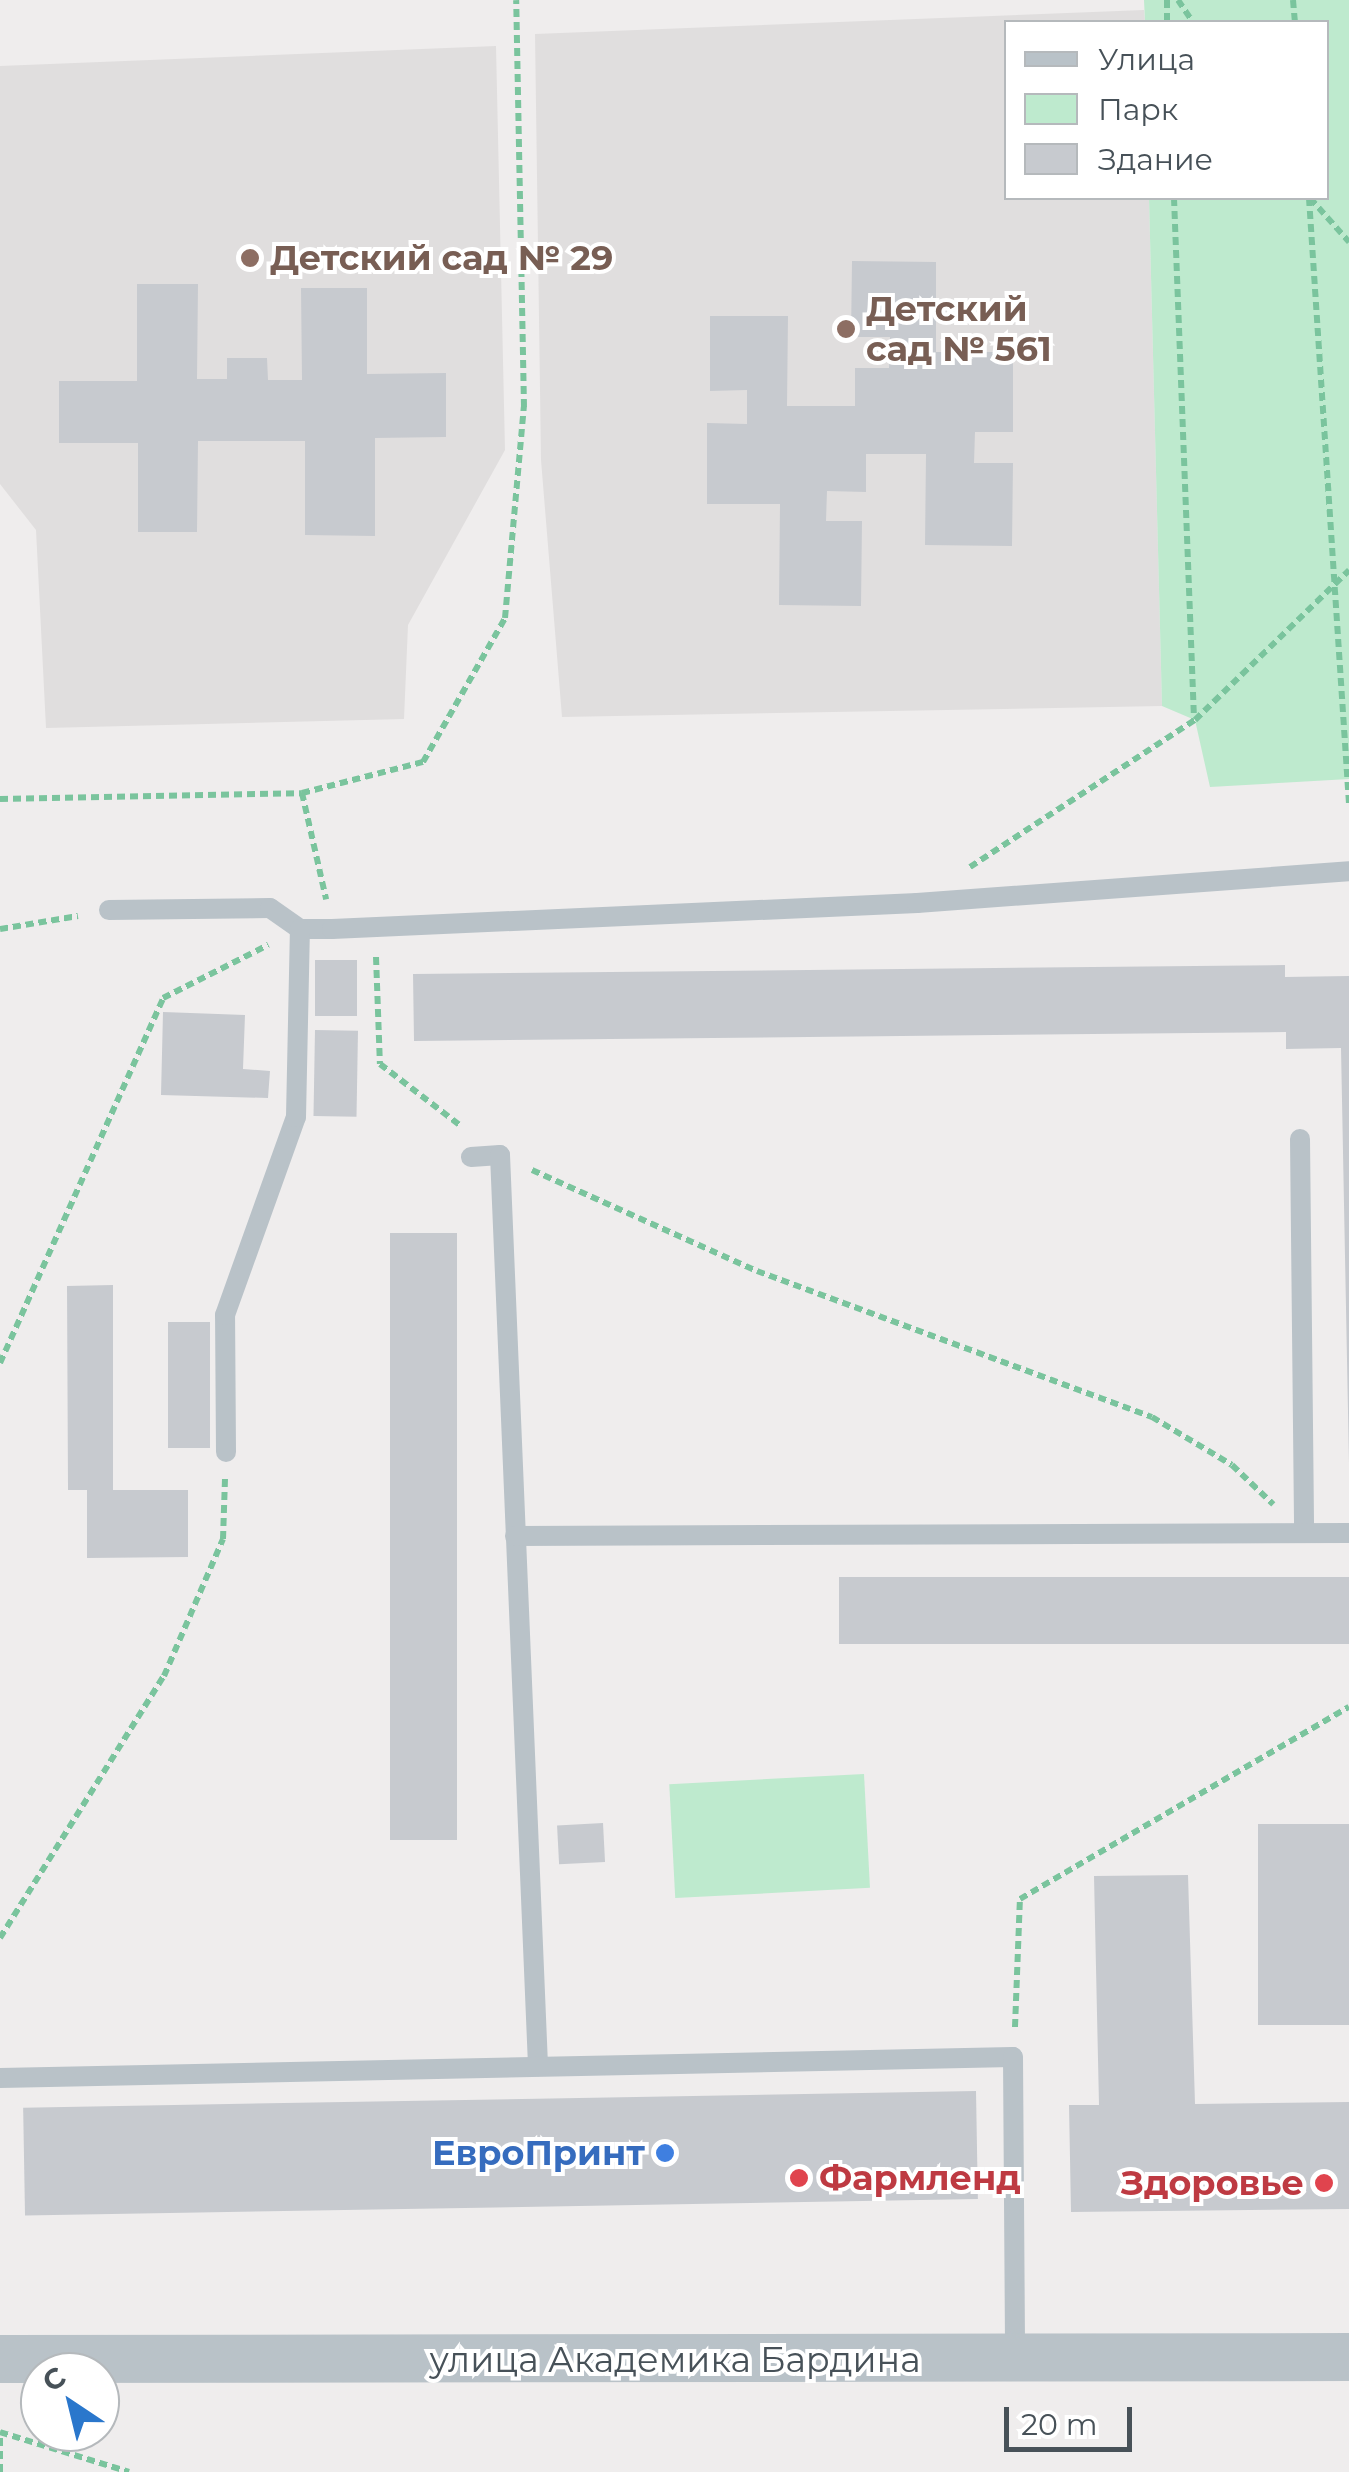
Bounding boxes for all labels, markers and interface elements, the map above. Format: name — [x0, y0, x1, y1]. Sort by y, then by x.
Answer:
legend — [1004, 20, 1329, 200]
text: Улица — [1098, 41, 1195, 78]
text: Парк — [1098, 91, 1178, 128]
text: Здание — [1098, 141, 1213, 178]
place label: Детский сад № 29 — [270, 237, 613, 279]
marker: Детский сад № 29 — [239, 247, 261, 269]
place label: Детский сад № 561 — [866, 288, 1052, 370]
marker: Детский сад № 561 — [835, 318, 857, 340]
place label: ЕвроПринт — [432, 2132, 645, 2174]
marker: ЕвроПринт — [654, 2142, 676, 2164]
place label: Фармленд — [819, 2157, 1021, 2199]
place label: Здоровье — [1121, 2162, 1304, 2204]
marker: Фармленд — [788, 2167, 810, 2189]
marker: Здоровье — [1313, 2172, 1335, 2194]
street label: улица Академика Бардина — [429, 2339, 921, 2381]
north arrow — [20, 2352, 120, 2452]
text: С — [36, 2359, 72, 2399]
scale bar — [1009, 2387, 1136, 2449]
text: 20 m — [1021, 2406, 1098, 2443]

